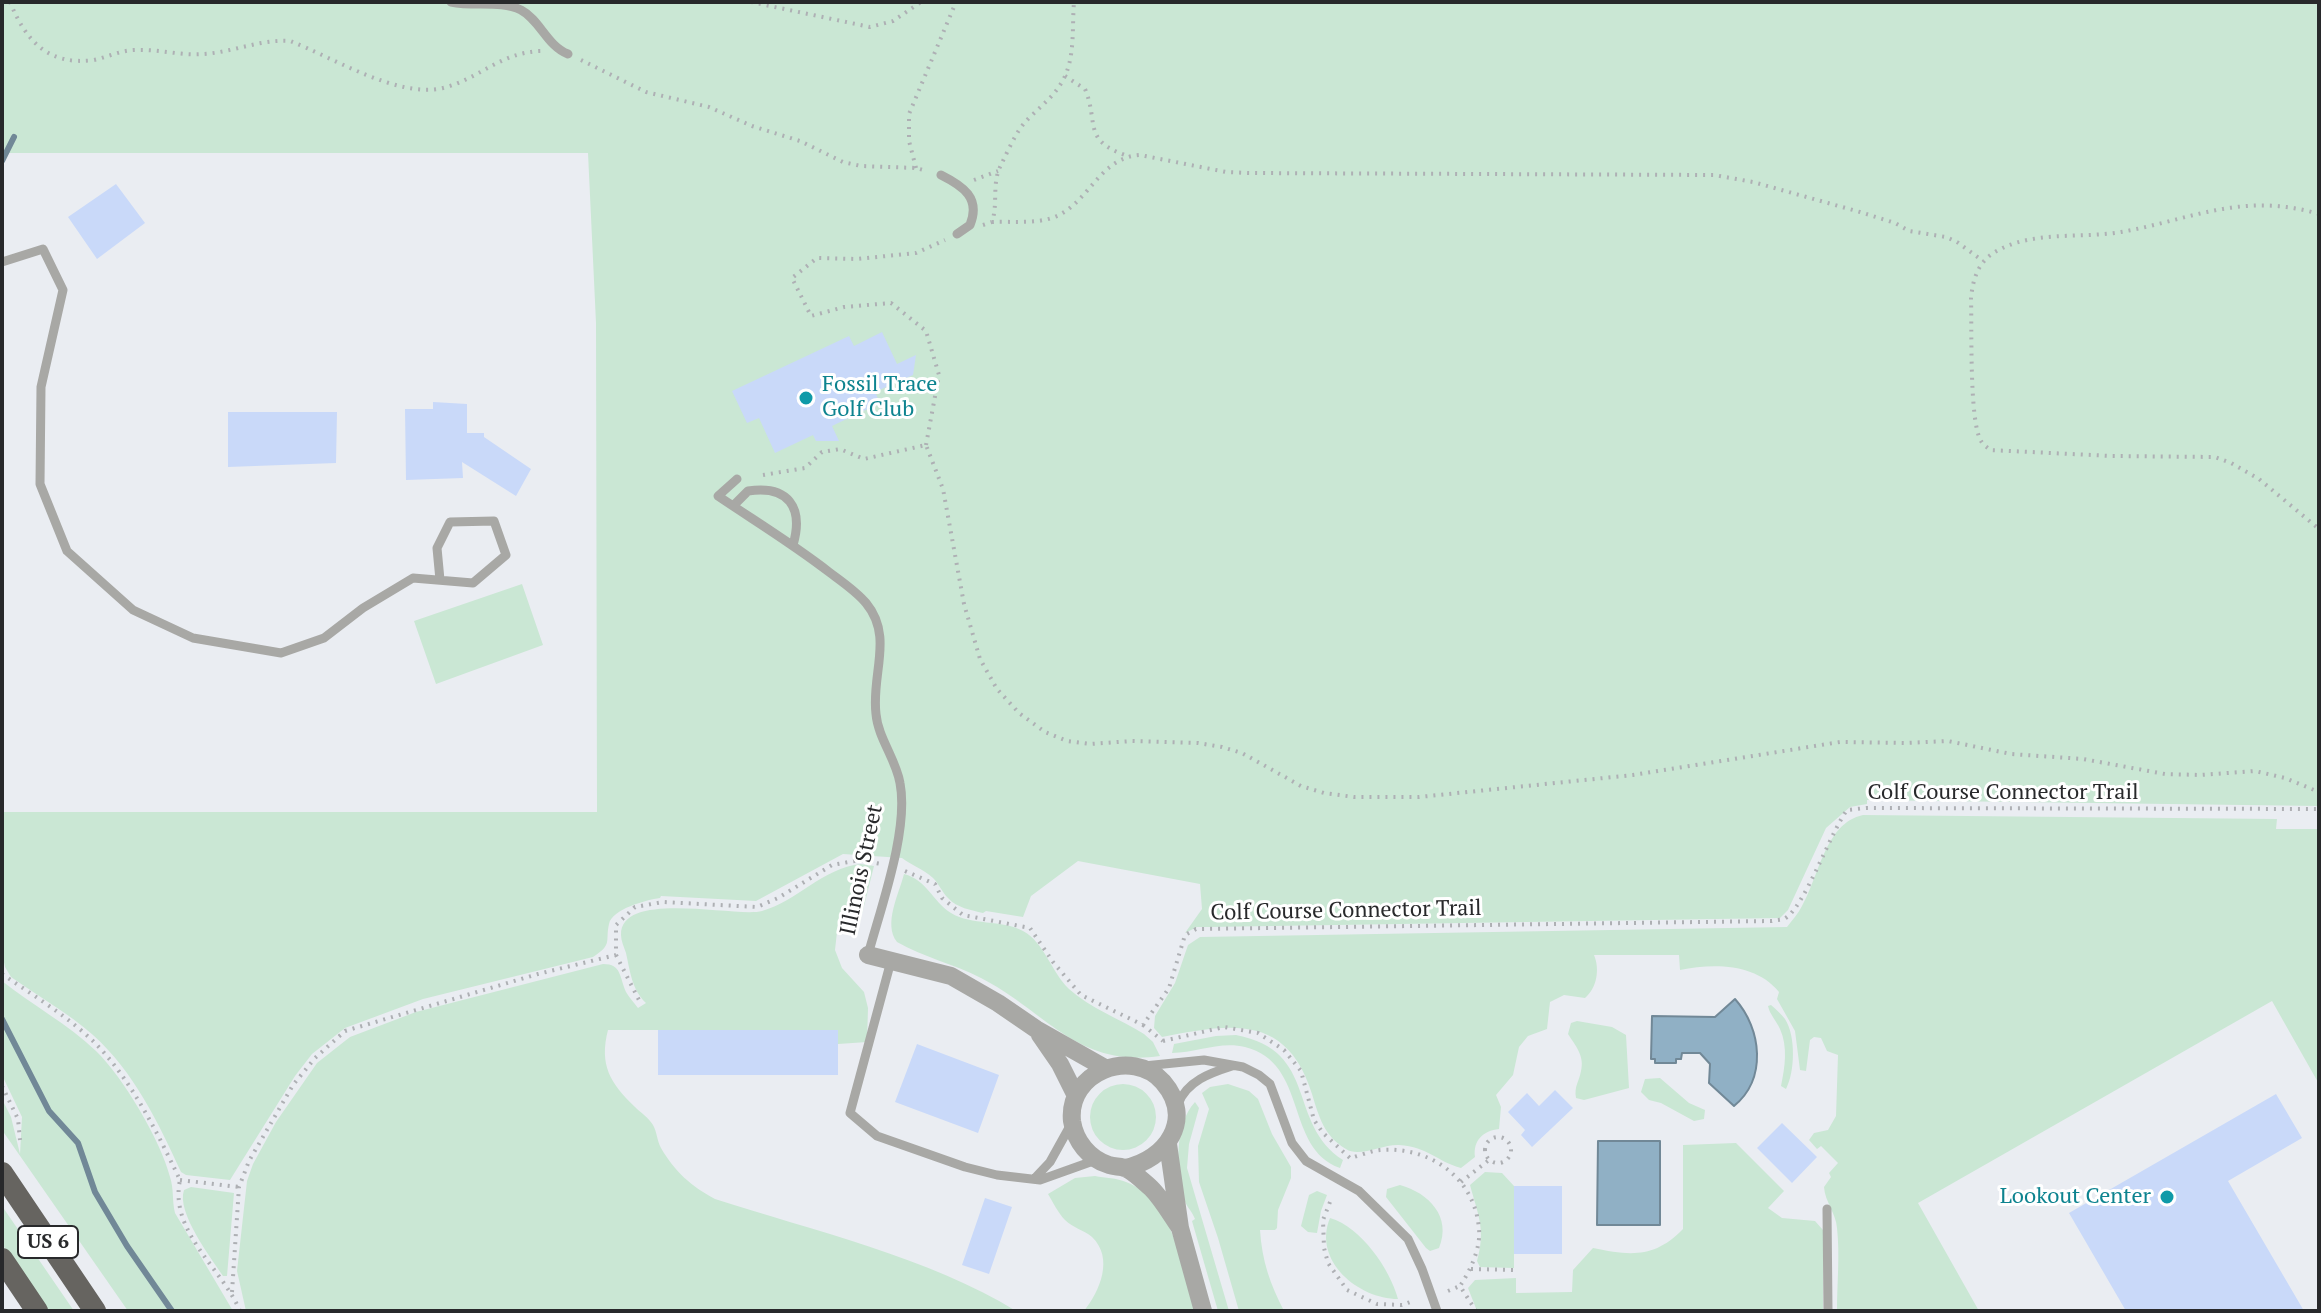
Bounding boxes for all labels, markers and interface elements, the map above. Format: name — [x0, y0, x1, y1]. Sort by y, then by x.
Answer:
place label: Fossil Trace Golf Club — [822, 372, 937, 424]
marker: Fossil Trace Golf Club — [797, 389, 815, 407]
street label: Colf Course Connector Trail — [1867, 780, 2139, 806]
street label: Illinois Street — [835, 802, 889, 938]
street label: Colf Course Connector Trail — [1210, 895, 1482, 927]
place label: Lookout Center — [2000, 1184, 2151, 1210]
marker: Lookout Center — [2158, 1188, 2176, 1206]
road number: US 6 — [18, 1226, 78, 1258]

